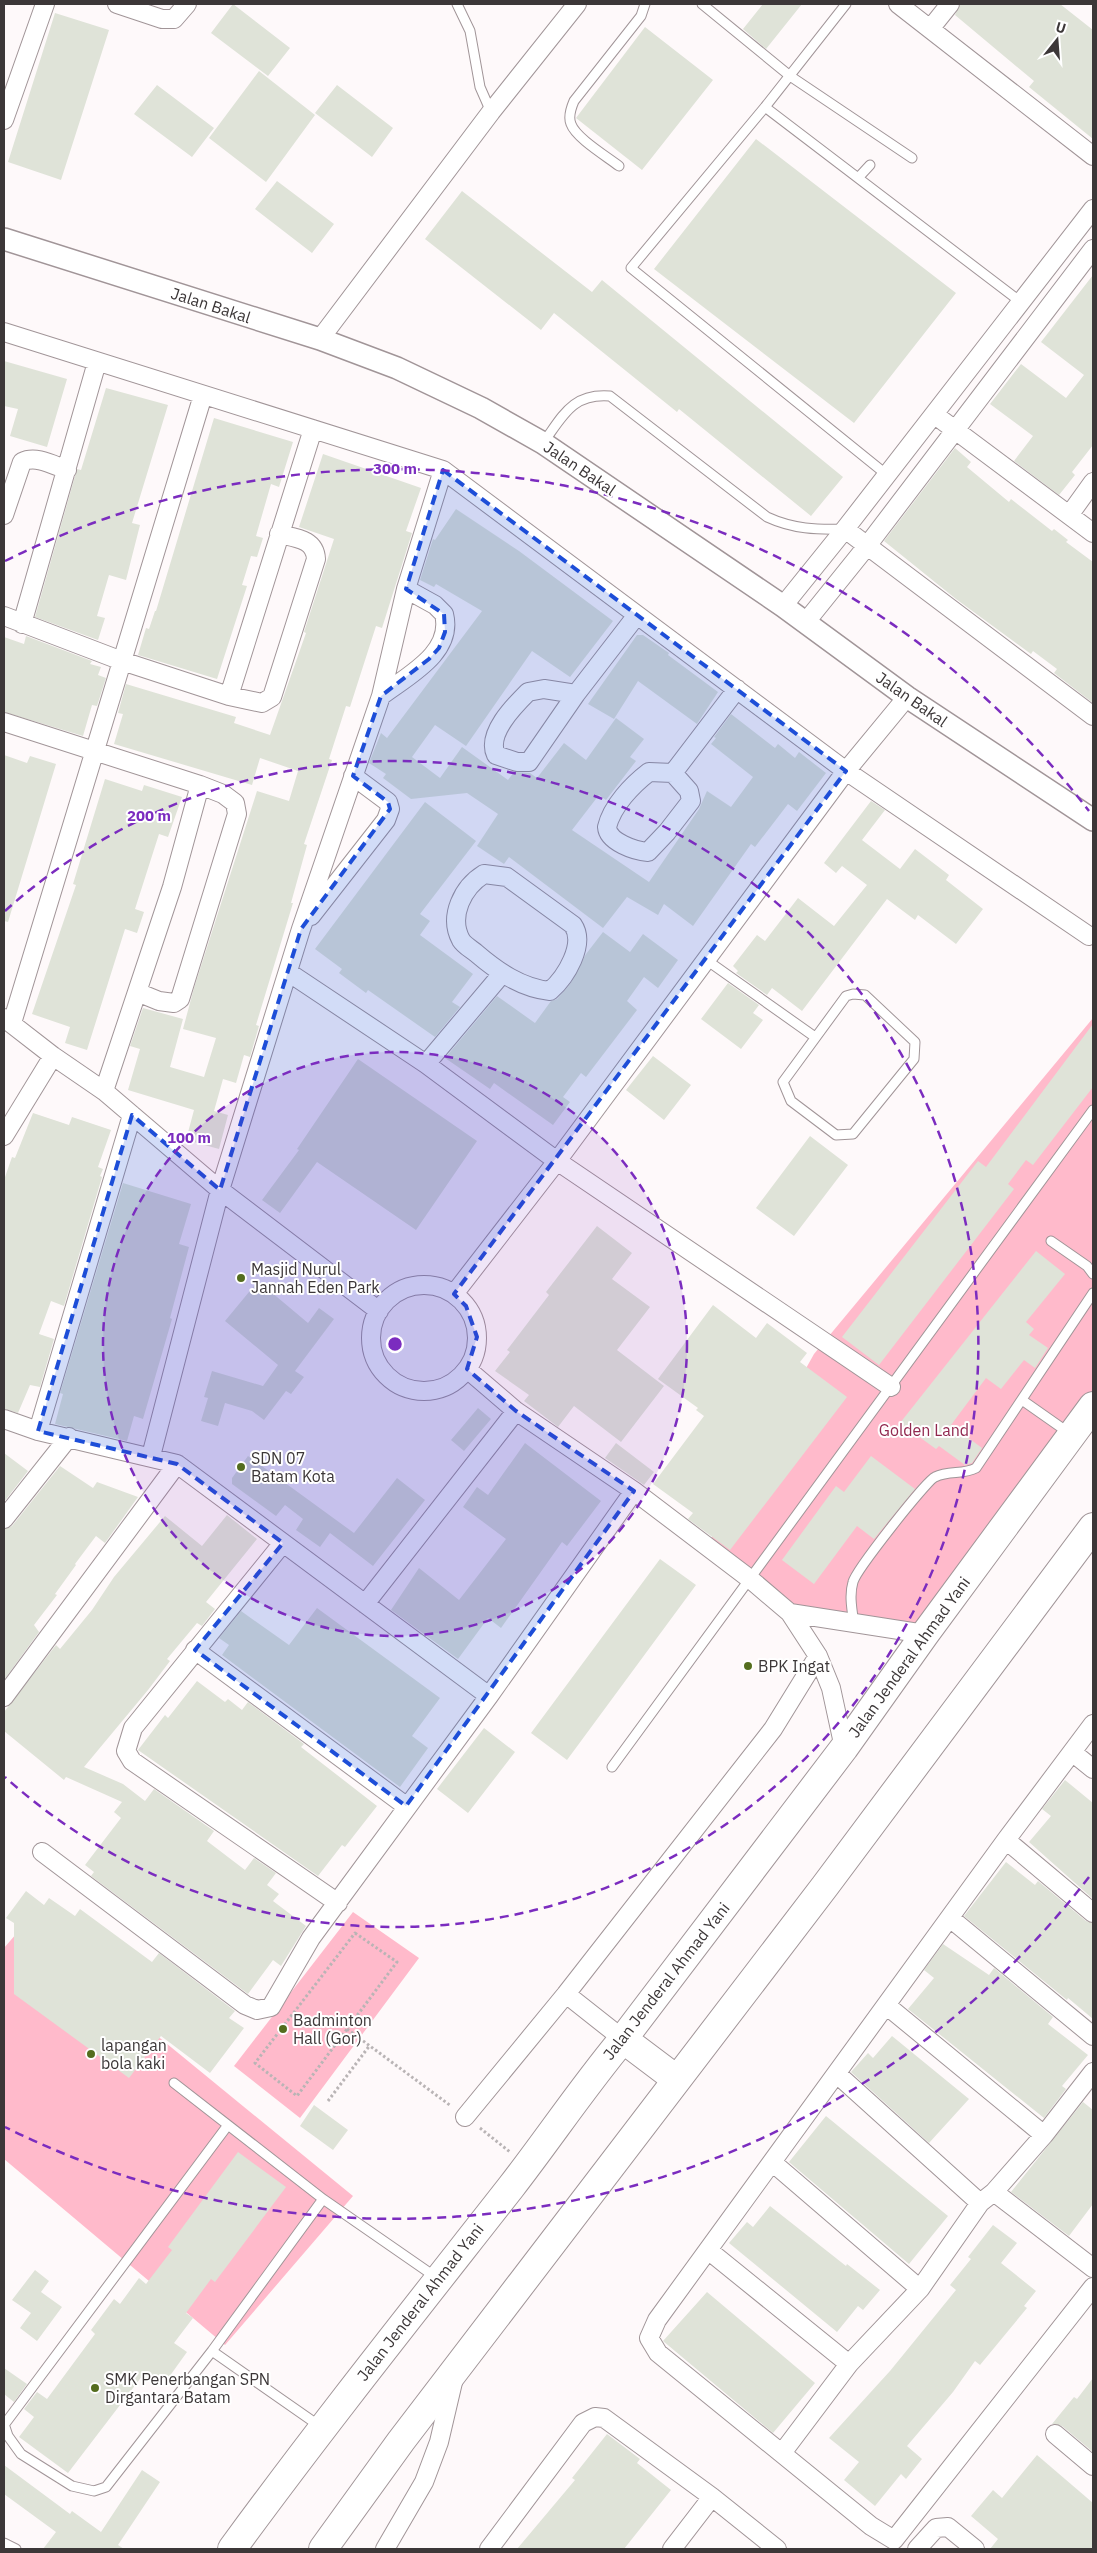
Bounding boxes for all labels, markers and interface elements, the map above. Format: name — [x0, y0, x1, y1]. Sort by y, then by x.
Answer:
north arrow — [1032, 15, 1082, 65]
text: U — [1054, 18, 1068, 38]
street label: Jalan Bakal — [169, 283, 253, 327]
street label: Jalan Bakal — [540, 437, 620, 499]
text: 300 m — [373, 459, 417, 478]
street label: Jalan Bakal — [872, 667, 952, 731]
text: 200 m — [127, 806, 171, 825]
text: 100 m — [167, 1128, 211, 1147]
place label: Masjid Nurul Jannah Eden Park — [251, 1259, 380, 1297]
marker: Masjid Nurul Jannah Eden Park — [235, 1272, 247, 1284]
centre of rings — [386, 1335, 404, 1353]
park label: Golden Land — [879, 1420, 969, 1440]
place label: SDN 07 Batam Kota — [251, 1448, 335, 1486]
marker: SDN 07 Batam Kota — [235, 1461, 247, 1473]
street label: Jalan Jenderal Ahmad Yani — [844, 1573, 974, 1741]
place label: BPK Ingat — [758, 1656, 830, 1676]
marker: BPK Ingat — [742, 1660, 754, 1672]
street label: Jalan Jenderal Ahmad Yani — [598, 1898, 734, 2064]
place label: Badminton Hall (Gor) — [293, 2010, 372, 2048]
marker: Badminton Hall (Gor) — [277, 2023, 289, 2035]
place label: lapangan bola kaki — [101, 2035, 167, 2073]
marker: lapangan bola kaki — [85, 2048, 97, 2060]
street label: Jalan Jenderal Ahmad Yani — [352, 2219, 488, 2385]
place label: SMK Penerbangan SPN Dirgantara Batam — [105, 2369, 270, 2407]
marker: SMK Penerbangan SPN Dirgantara Batam — [89, 2382, 101, 2394]

